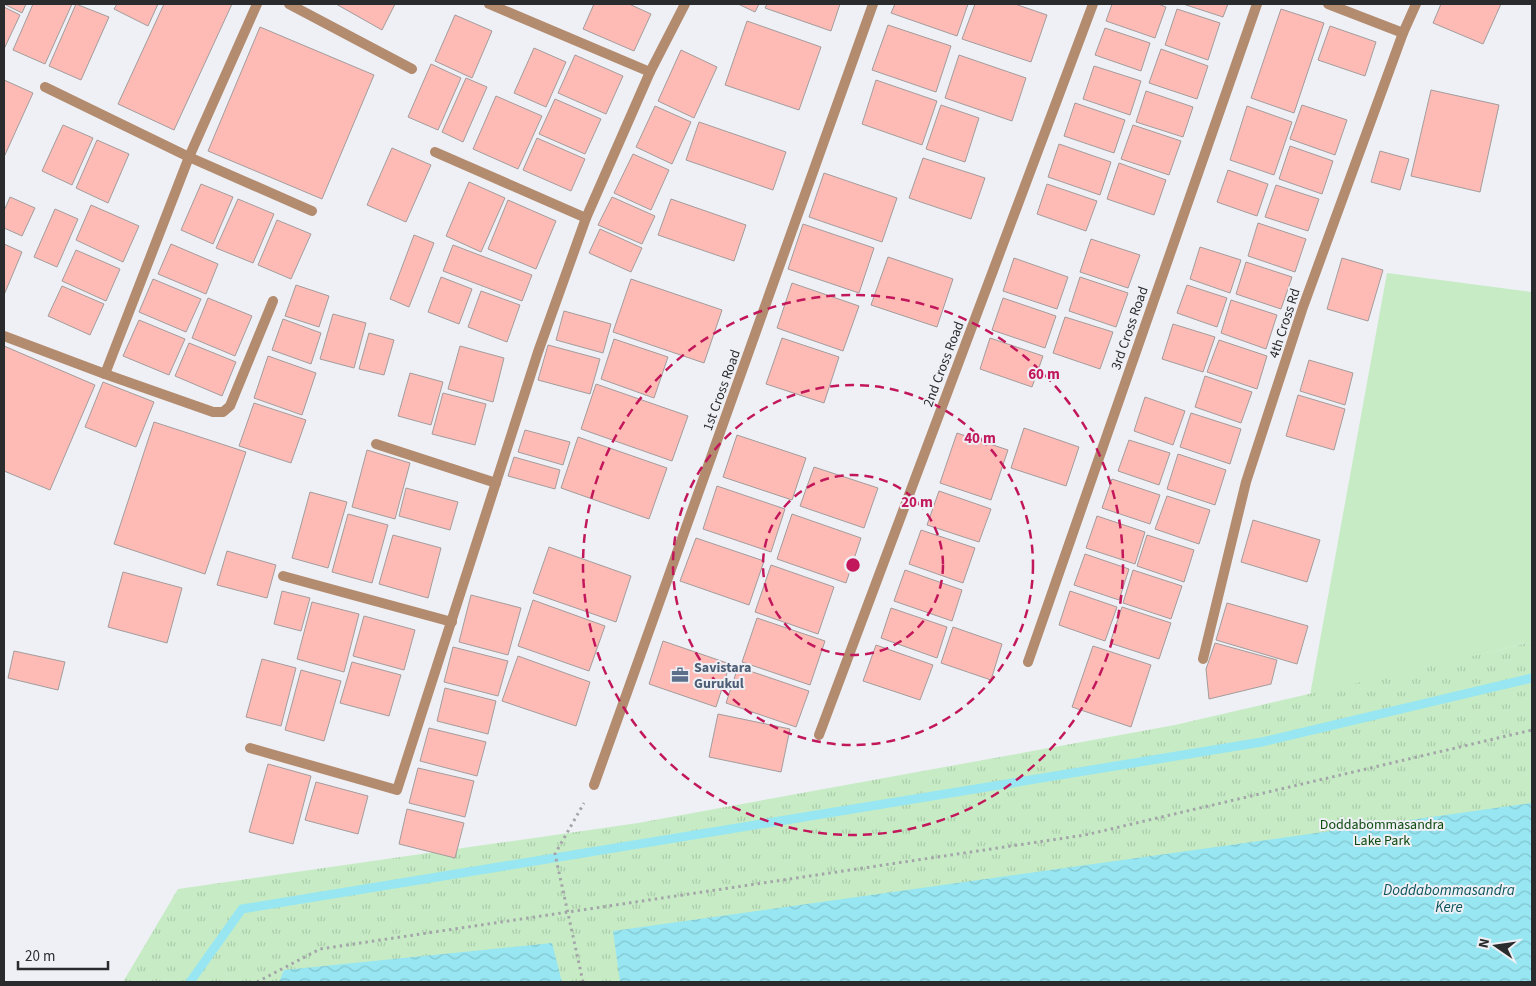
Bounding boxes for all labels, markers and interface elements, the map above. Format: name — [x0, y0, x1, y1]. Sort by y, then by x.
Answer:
street label: 3rd Cross Road — [1106, 284, 1154, 373]
street label: 4th Cross Rd — [1264, 286, 1306, 361]
street label: 2nd Cross Road — [918, 319, 969, 410]
street label: 1st Cross Road — [698, 347, 746, 434]
text: 60 m — [1028, 364, 1060, 385]
text: 40 m — [964, 428, 996, 449]
text: 20 m — [901, 492, 933, 513]
centre of rings — [844, 556, 862, 574]
place label: Savistara Gurukul — [694, 658, 751, 694]
office icon: Savistara Gurukul — [670, 665, 690, 685]
park label: Doddabommasandra Lake Park — [1320, 815, 1444, 851]
water label: Doddabommasandra Kere — [1383, 880, 1515, 918]
north arrow — [1471, 921, 1521, 971]
text: N — [1474, 937, 1495, 950]
scale bar — [18, 938, 108, 970]
text: 20 m — [25, 946, 55, 967]

